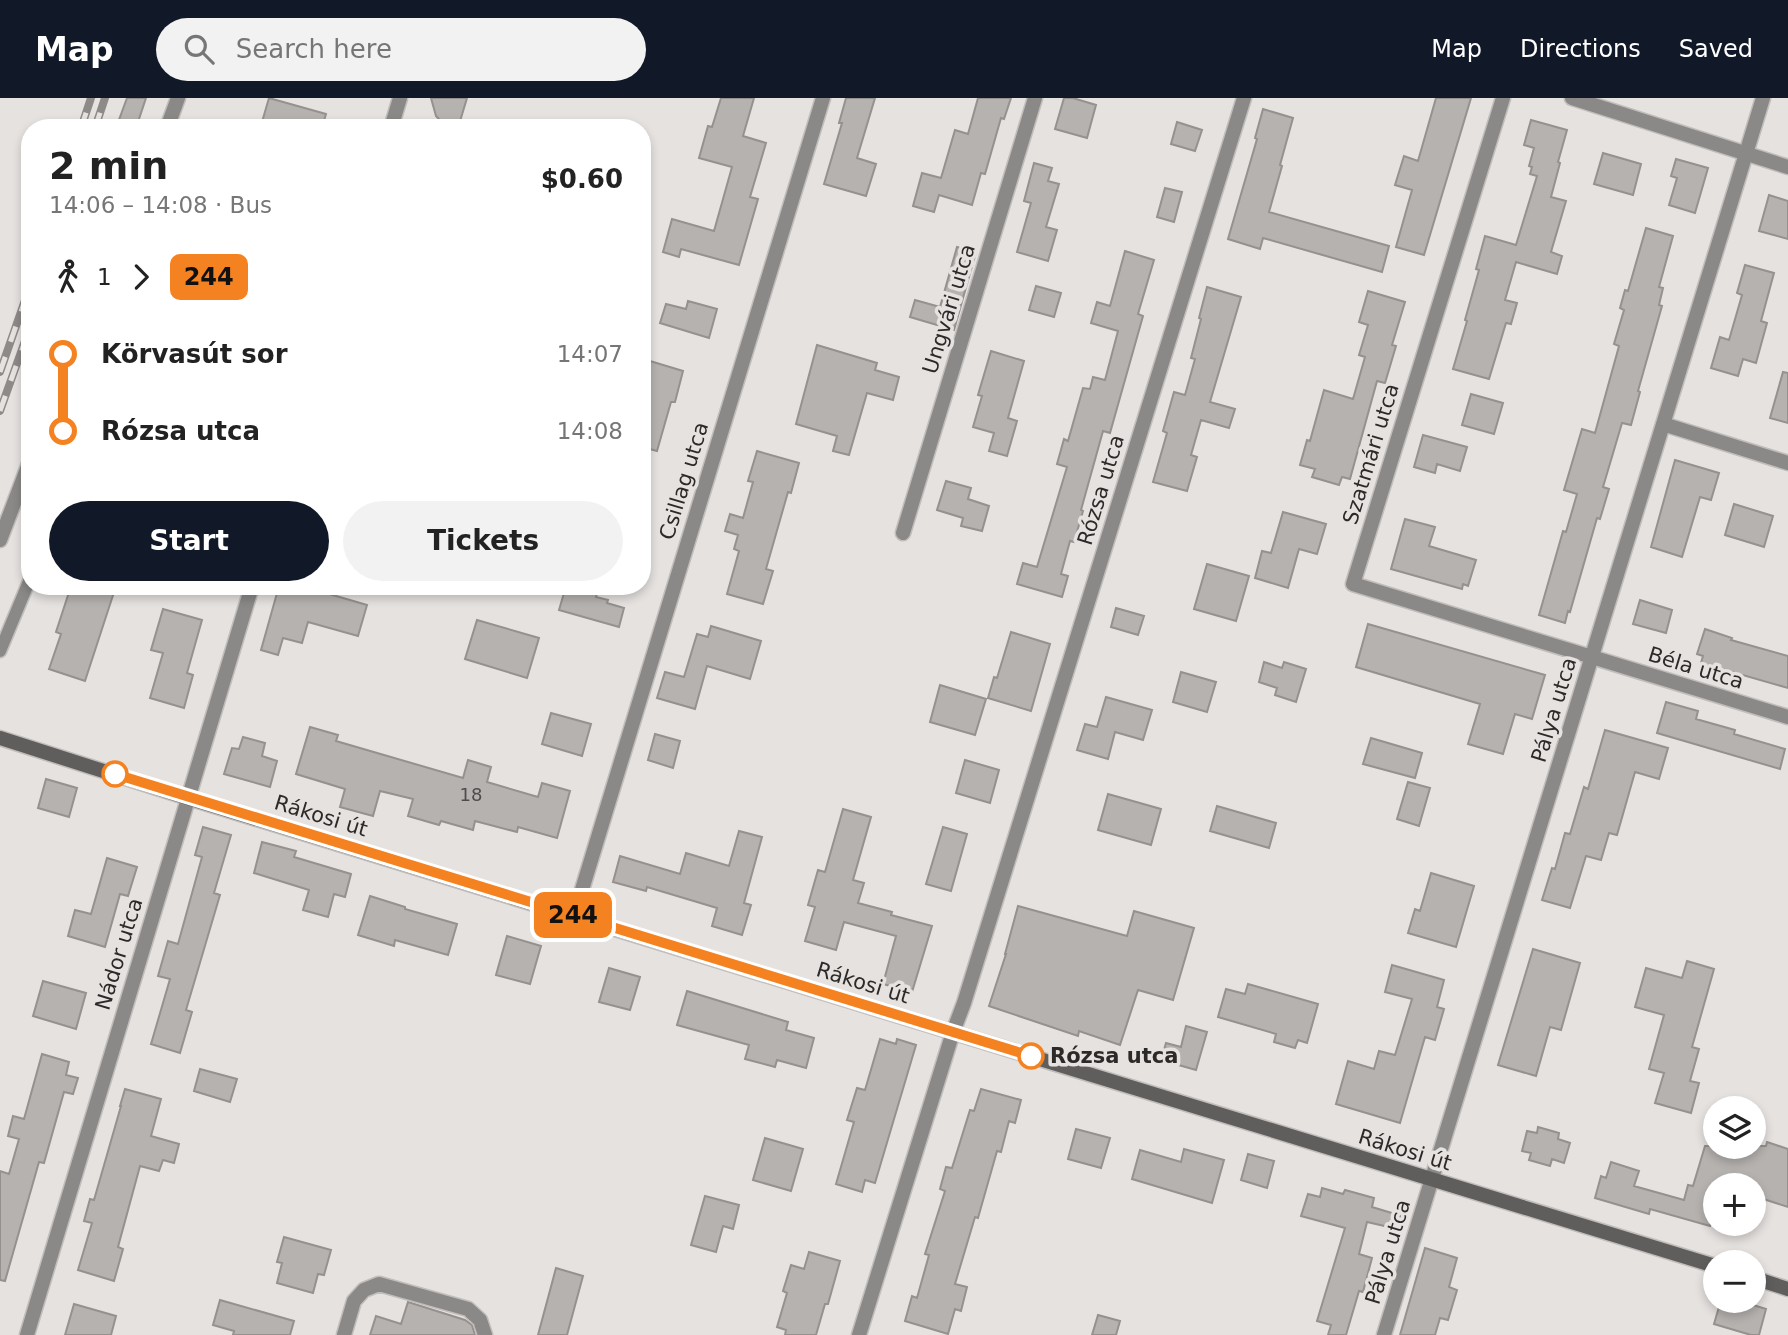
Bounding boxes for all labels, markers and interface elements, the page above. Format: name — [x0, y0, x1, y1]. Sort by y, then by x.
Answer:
search box — [156, 18, 646, 81]
text: Map — [35, 30, 114, 69]
icon: search — [180, 30, 218, 68]
text: Search here — [236, 34, 392, 64]
text: Map — [1431, 35, 1482, 63]
text: Directions — [1520, 35, 1641, 63]
text: Saved — [1679, 35, 1753, 63]
text: 2 min — [49, 144, 168, 188]
text: $0.60 — [541, 164, 623, 194]
text: 14:06 – 14:08 · Bus — [49, 192, 272, 218]
street label: Ungvári utca — [918, 241, 980, 377]
icon: walk — [49, 258, 87, 296]
icon: forward — [122, 258, 160, 296]
text: 244 — [184, 263, 234, 291]
text: 1 — [97, 264, 112, 290]
text: Körvasút sor — [101, 339, 288, 369]
text: 14:07 — [557, 341, 623, 367]
street label: Szatmári utca — [1338, 381, 1404, 527]
text: Rózsa utca — [101, 416, 260, 446]
text: 14:08 — [557, 418, 623, 444]
street label: Csillag utca — [655, 419, 713, 543]
street label: Rózsa utca — [1073, 432, 1129, 548]
button: Start — [49, 501, 329, 581]
button: Tickets — [343, 501, 623, 581]
street label: Béla utca — [1645, 642, 1747, 694]
street label: Pálya utca — [1527, 655, 1581, 765]
unlabelled marker — [102, 761, 128, 787]
house number: 18 — [460, 784, 482, 805]
street label: Rákosi út — [271, 790, 371, 842]
line badge: 244 — [533, 892, 613, 938]
street label: Nádor utca — [91, 895, 147, 1013]
text: 244 — [548, 901, 598, 929]
street label: Rákosi út — [813, 957, 913, 1009]
marker: Rózsa utca — [1018, 1043, 1044, 1069]
place label: Rózsa utca — [1050, 1044, 1178, 1068]
map controls — [1703, 1096, 1766, 1313]
button: layers — [1703, 1096, 1766, 1159]
street label: Rákosi út — [1355, 1124, 1455, 1176]
button: + — [1703, 1173, 1766, 1236]
street label: Pálya utca — [1361, 1197, 1415, 1307]
button: − — [1703, 1250, 1766, 1313]

